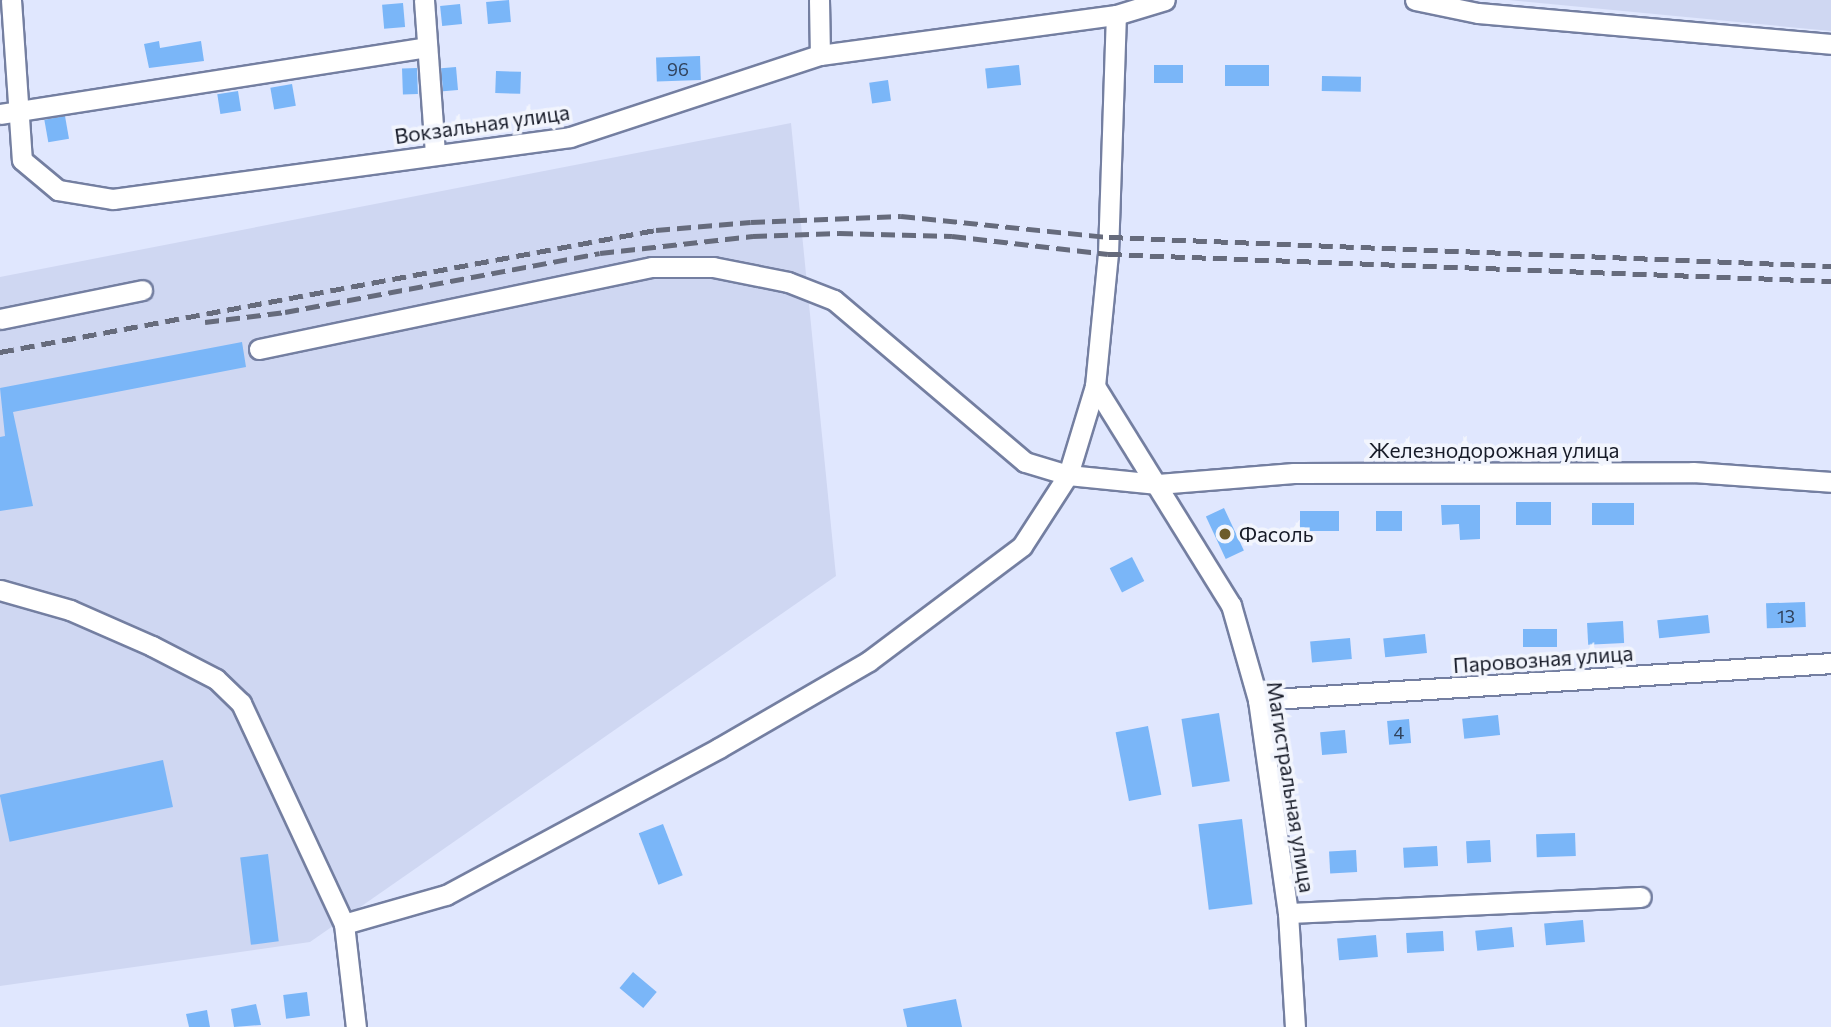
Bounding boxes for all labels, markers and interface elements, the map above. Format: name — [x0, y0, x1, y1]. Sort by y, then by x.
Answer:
house number: 96 — [667, 58, 689, 80]
street label: Вокзальная улица — [393, 99, 571, 149]
street label: Железнодорожная улица — [1369, 437, 1619, 463]
place label: Фасоль — [1239, 521, 1314, 547]
marker: Фасоль — [1217, 526, 1233, 542]
house number: 13 — [1777, 605, 1795, 627]
street label: Паровозная улица — [1452, 640, 1634, 678]
street label: Магистральная улица — [1262, 679, 1320, 895]
house number: 4 — [1394, 721, 1404, 743]

